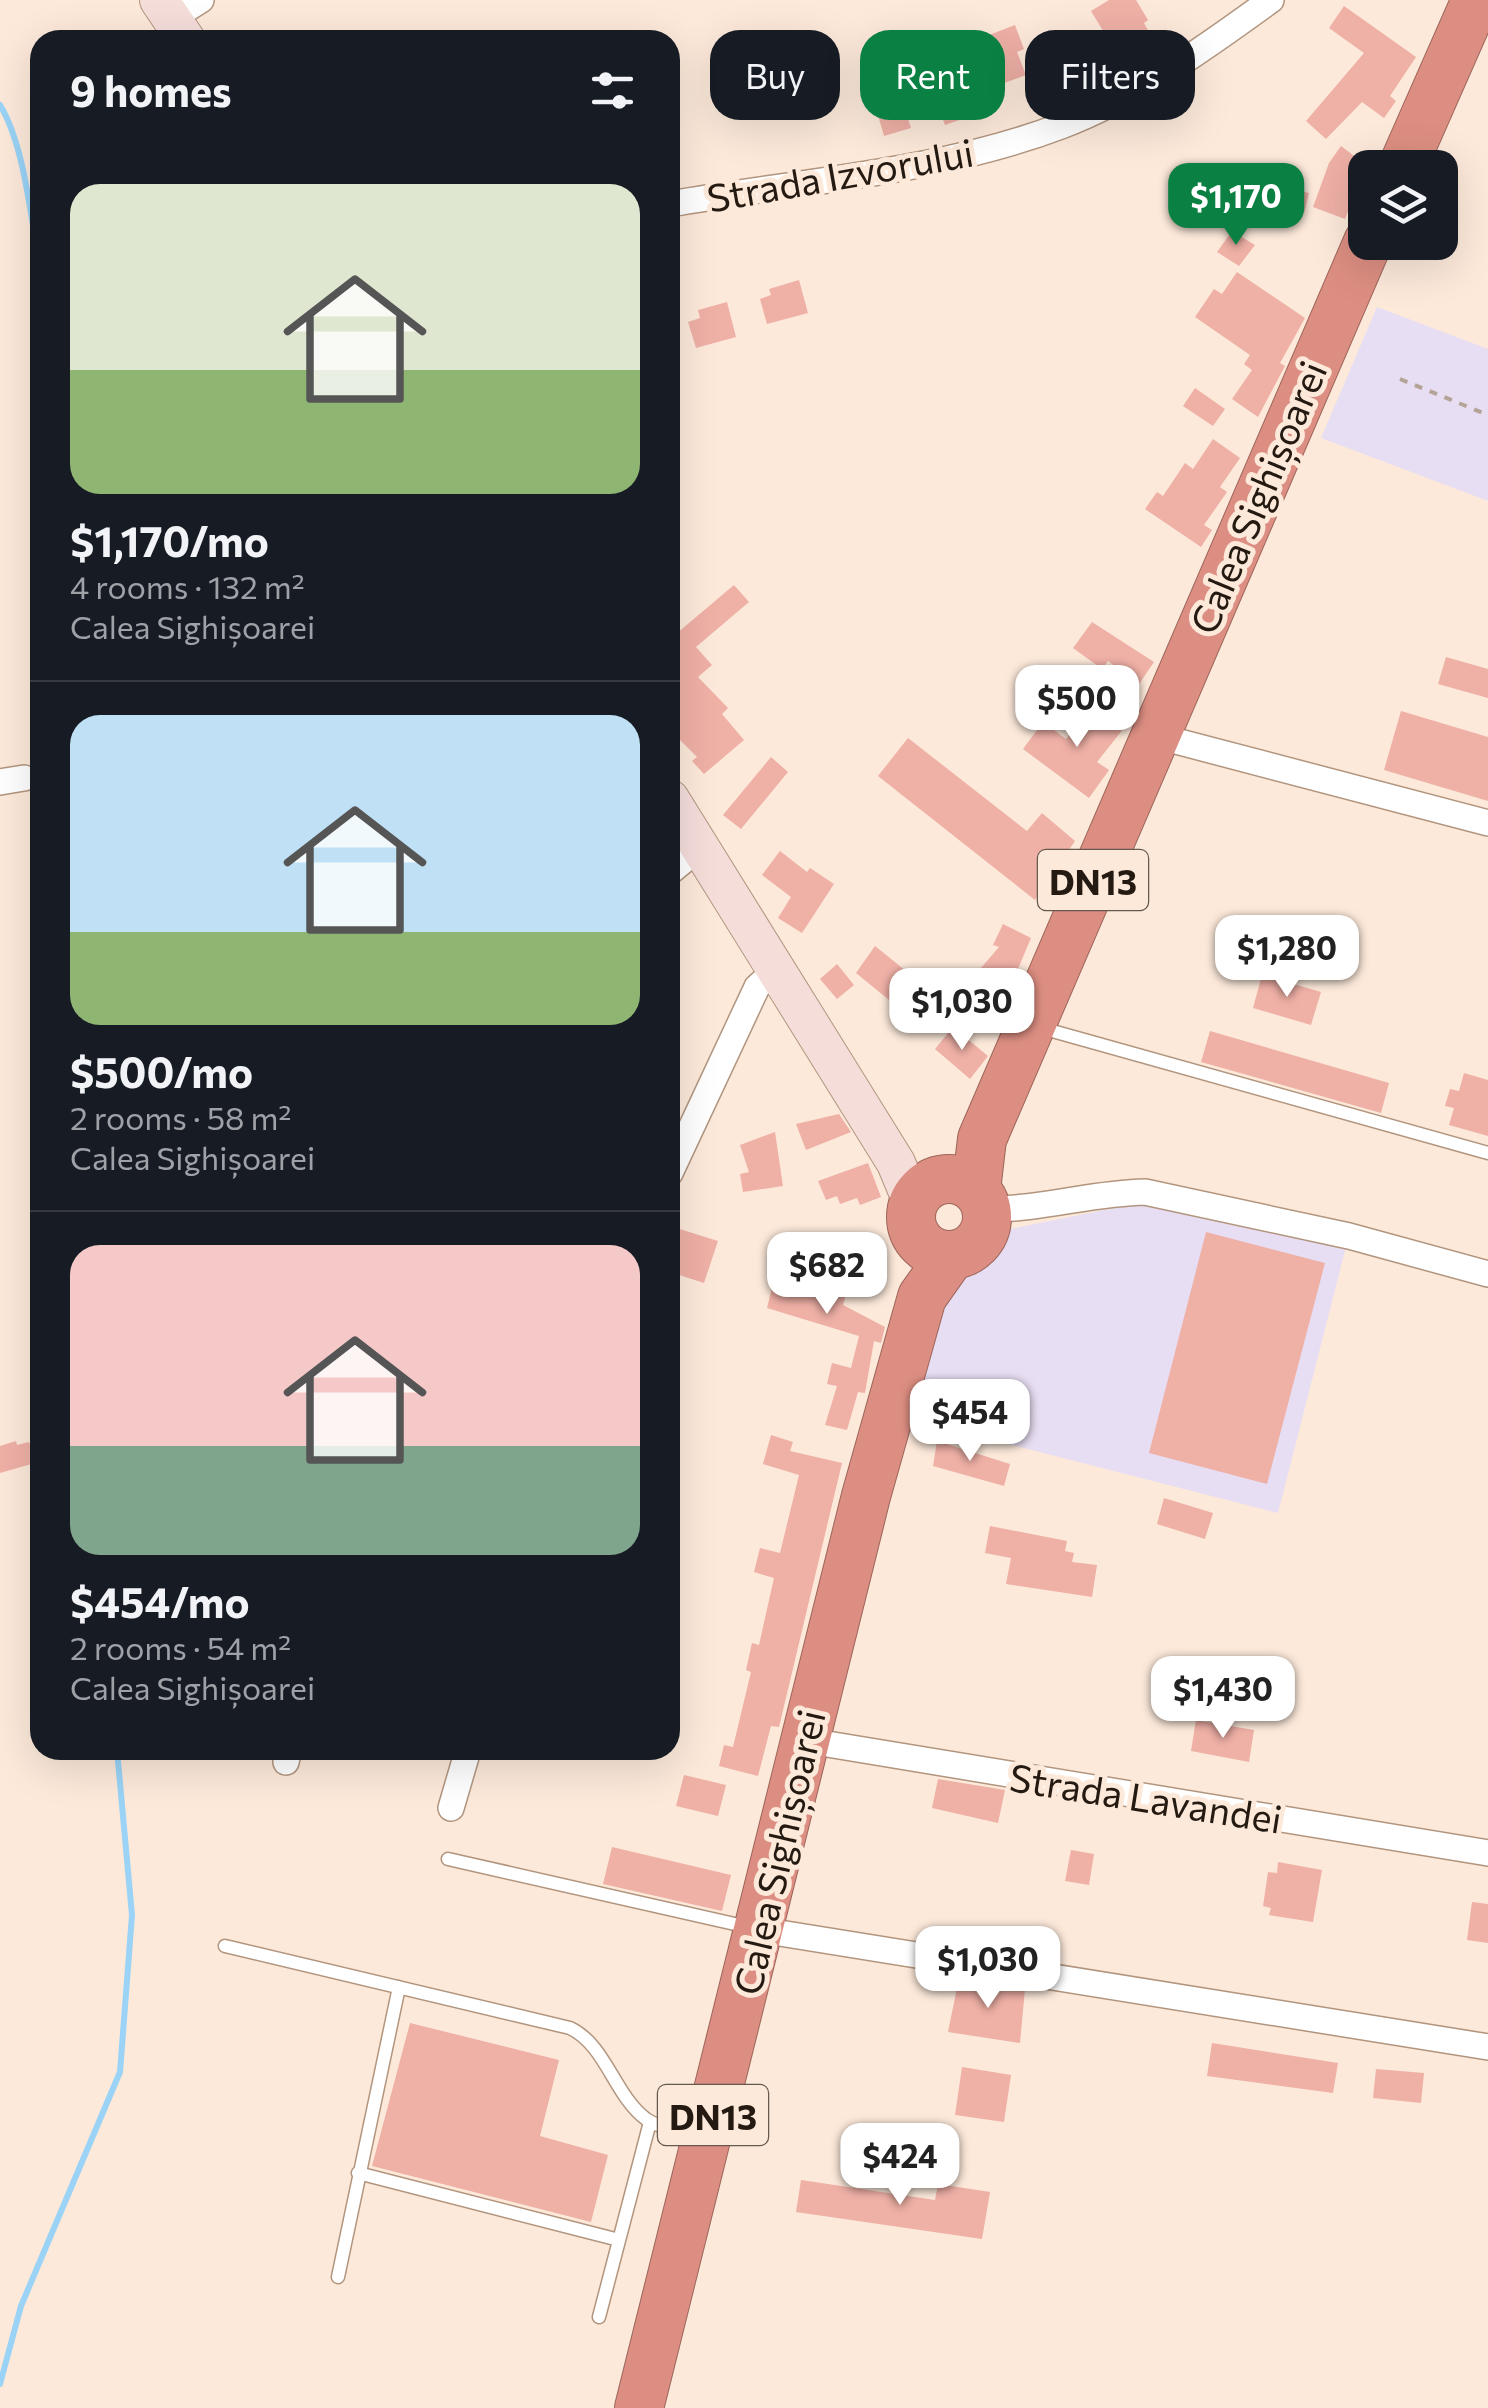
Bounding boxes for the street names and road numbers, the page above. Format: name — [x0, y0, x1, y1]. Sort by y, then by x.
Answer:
street label: Strada Izvorului — [703, 127, 977, 221]
street label: Calea Sighișoarei — [1178, 354, 1337, 641]
road number: DN13 — [1038, 850, 1148, 910]
street label: Calea Sighișoarei — [722, 1705, 836, 2000]
street label: Strada Lavandei — [1007, 1752, 1285, 1842]
road number: DN13 — [658, 2085, 768, 2145]

